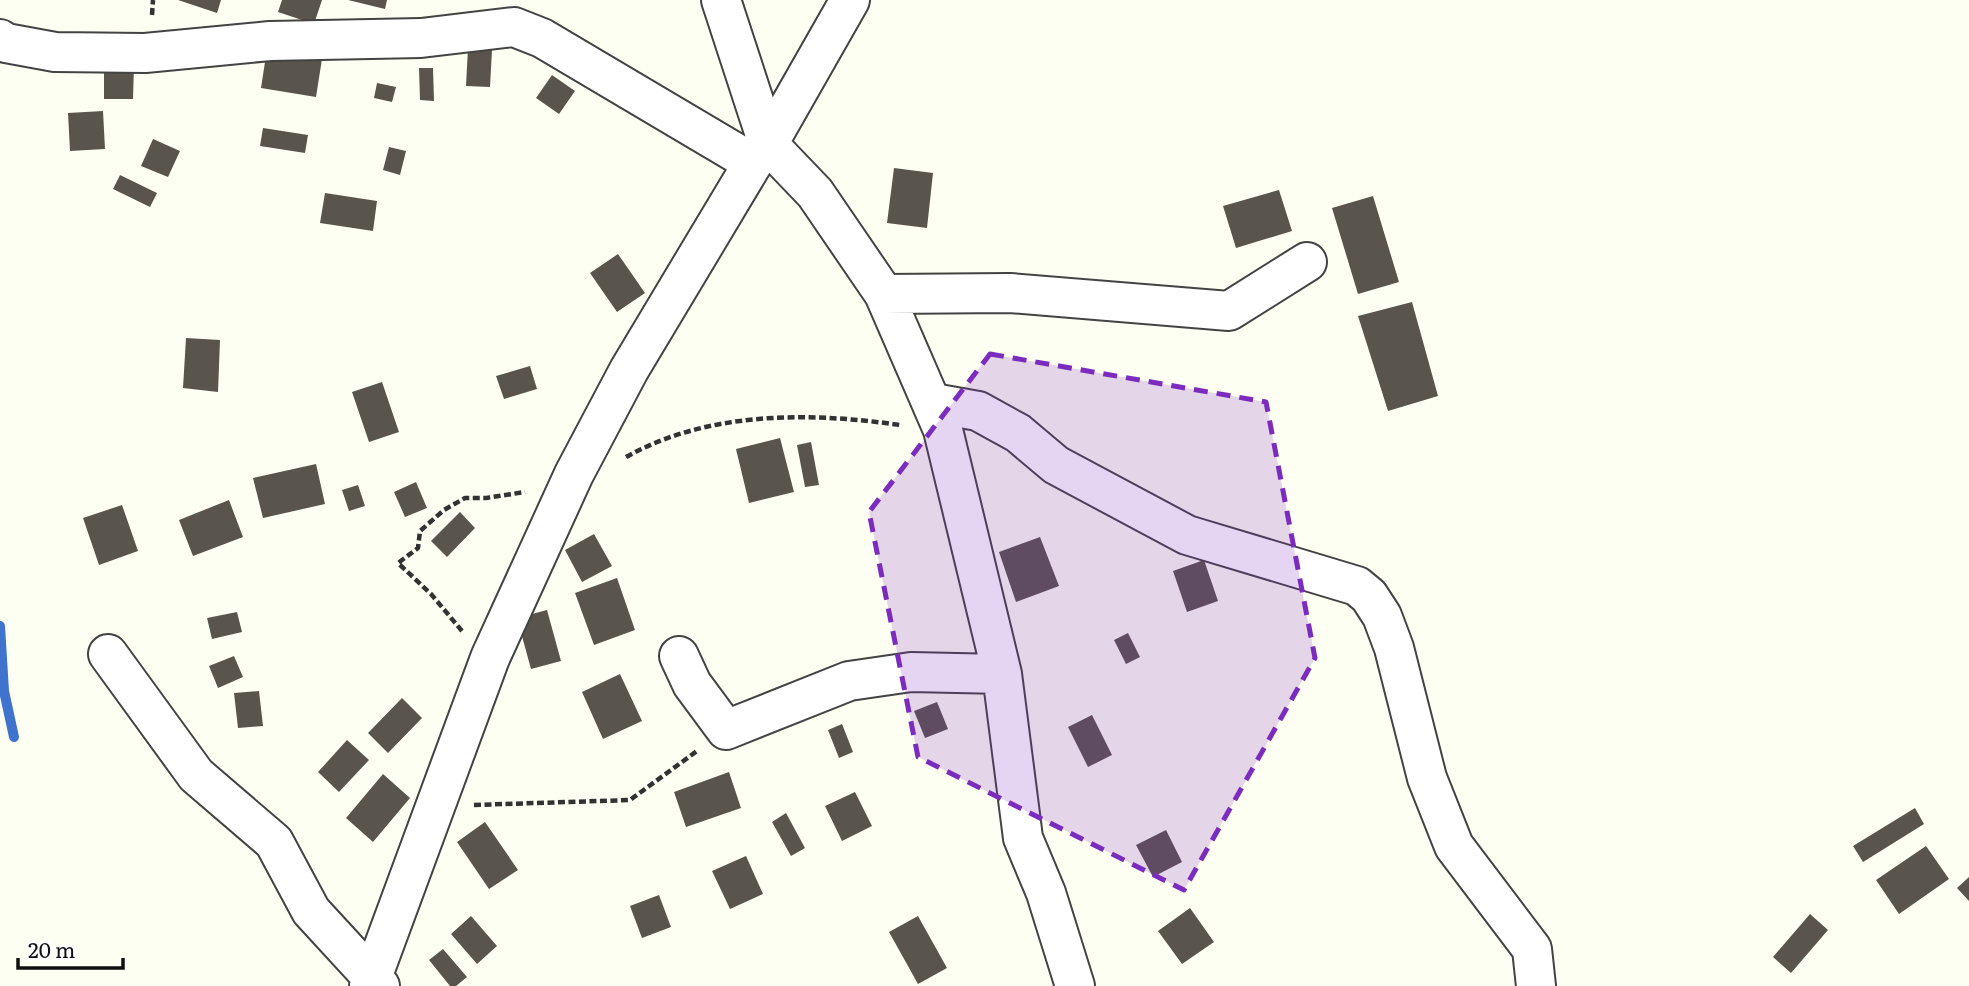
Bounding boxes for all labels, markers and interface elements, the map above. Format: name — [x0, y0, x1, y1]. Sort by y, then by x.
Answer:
scale bar — [18, 926, 122, 970]
text: 20 m — [28, 933, 75, 964]

